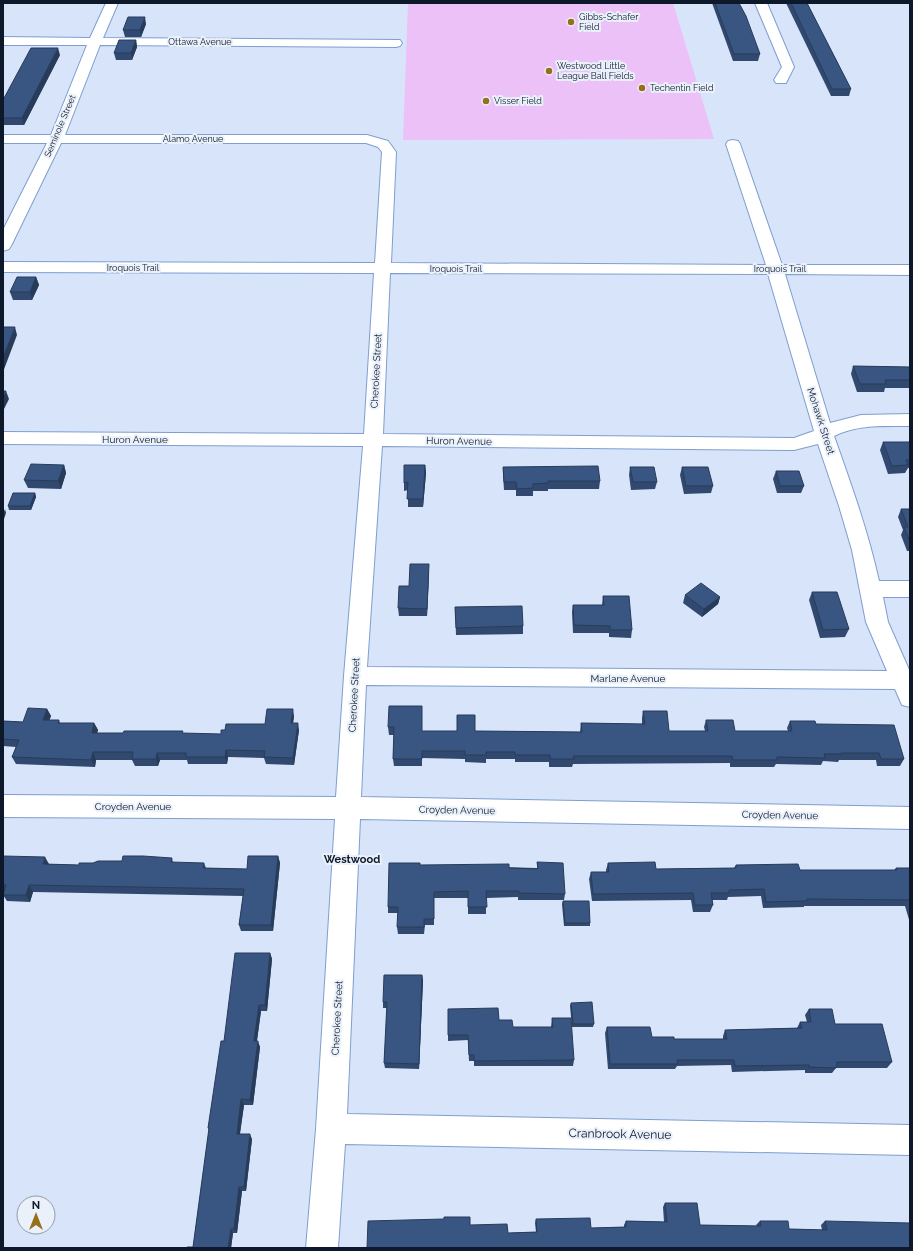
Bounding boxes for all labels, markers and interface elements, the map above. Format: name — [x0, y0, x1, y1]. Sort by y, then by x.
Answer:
place label: Gibbs-Schafer Field — [579, 12, 639, 32]
marker: Gibbs-Schafer Field — [566, 17, 576, 27]
street label: Ottawa Avenue — [168, 37, 232, 47]
place label: Westwood Little League Ball Fields — [557, 61, 634, 81]
marker: Westwood Little League Ball Fields — [544, 66, 554, 76]
marker: Techentin Field — [637, 83, 647, 93]
place label: Techentin Field — [650, 83, 714, 93]
street label: Seminole Street — [42, 93, 78, 159]
marker: Visser Field — [481, 96, 491, 106]
place label: Visser Field — [494, 96, 542, 106]
street label: Alamo Avenue — [163, 134, 224, 144]
street label: Iroquois Trail — [107, 263, 160, 273]
street label: Iroquois Trail — [430, 264, 483, 274]
street label: Iroquois Trail — [754, 264, 807, 274]
street label: Cherokee Street — [369, 333, 383, 409]
street label: Mohawk Street — [805, 386, 837, 456]
street label: Huron Avenue — [102, 434, 168, 445]
street label: Huron Avenue — [426, 435, 492, 447]
street label: Cherokee Street — [347, 657, 361, 733]
street label: Marlane Avenue — [591, 673, 666, 684]
street label: Croyden Avenue — [95, 801, 171, 812]
street label: Croyden Avenue — [419, 804, 495, 816]
street label: Croyden Avenue — [742, 809, 818, 821]
district label: Westwood — [324, 853, 380, 866]
street label: Cherokee Street — [330, 980, 344, 1056]
street label: Cranbrook Avenue — [568, 1126, 672, 1142]
north arrow — [16, 1195, 56, 1235]
text: N — [32, 1199, 40, 1212]

